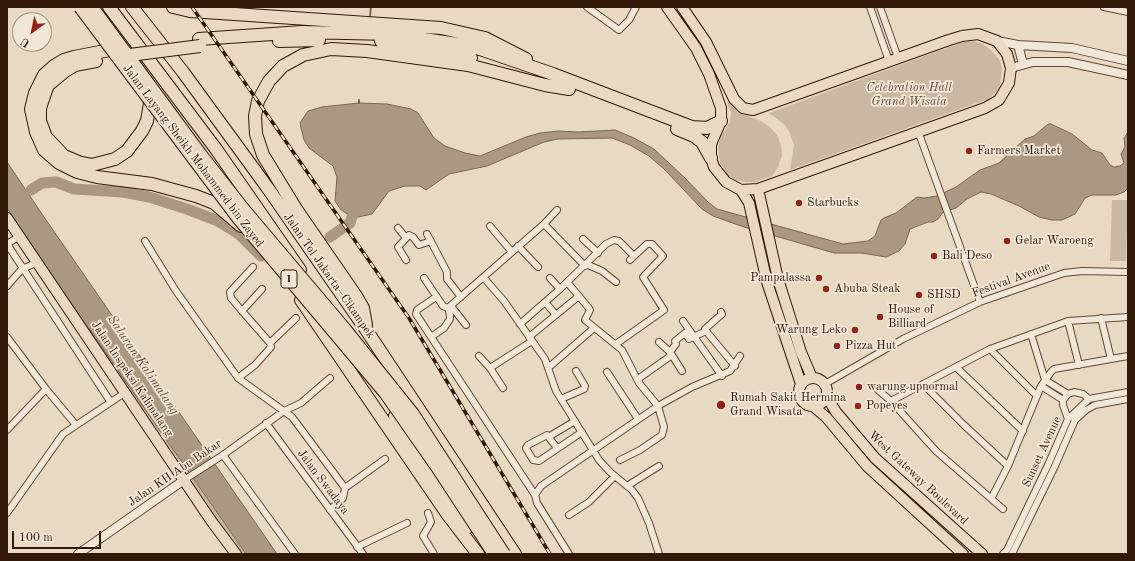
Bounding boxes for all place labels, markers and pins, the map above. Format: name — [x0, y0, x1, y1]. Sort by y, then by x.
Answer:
place label: Farmers Market — [977, 144, 1061, 158]
marker: Farmers Market — [964, 146, 974, 156]
place label: Starbucks — [807, 196, 859, 210]
marker: Starbucks — [794, 198, 804, 208]
place label: Gelar Waroeng — [1015, 234, 1094, 248]
marker: Gelar Waroeng — [1002, 236, 1012, 246]
place label: Bali Deso — [942, 249, 992, 263]
marker: Bali Deso — [929, 251, 939, 261]
place label: Pampalassa — [750, 271, 811, 285]
marker: Pampalassa — [814, 273, 824, 283]
place label: Abuba Steak — [834, 282, 900, 296]
marker: Abuba Steak — [821, 284, 831, 294]
place label: SHSD — [927, 288, 961, 302]
marker: SHSD — [914, 290, 924, 300]
place label: House of Billiard — [888, 303, 934, 331]
marker: House of Billiard — [875, 312, 885, 322]
place label: Warung Leko — [776, 323, 847, 337]
marker: Warung Leko — [850, 325, 860, 335]
place label: Pizza Hut — [845, 339, 896, 353]
marker: Pizza Hut — [832, 341, 842, 351]
place label: warung upnormal — [867, 380, 958, 394]
marker: warung upnormal — [854, 382, 864, 392]
place label: Rumah Sakit Hermina Grand Wisata — [730, 391, 846, 419]
marker: Rumah Sakit Hermina Grand Wisata — [715, 399, 727, 411]
place label: Popeyes — [866, 399, 908, 413]
marker: Popeyes — [853, 401, 863, 411]

